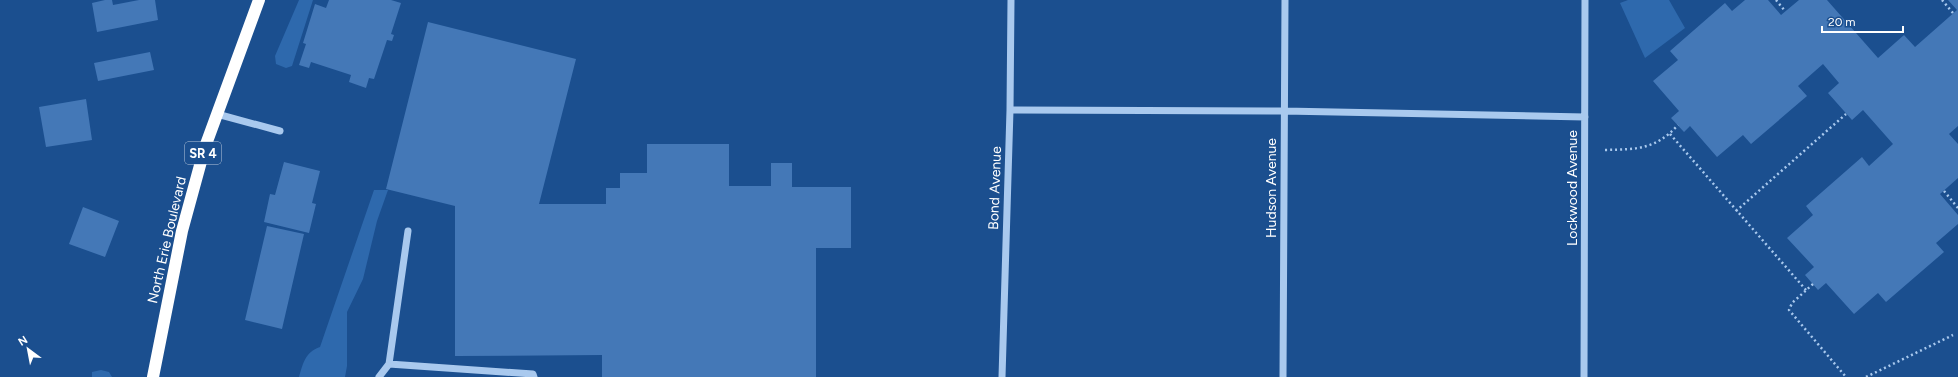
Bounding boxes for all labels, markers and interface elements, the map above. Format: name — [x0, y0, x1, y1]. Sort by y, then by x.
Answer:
scale bar — [1822, 8, 1903, 34]
text: 20 m — [1828, 15, 1856, 29]
street label: Lockwood Avenue — [1564, 130, 1581, 246]
street label: Hudson Avenue — [1263, 138, 1280, 238]
road number: SR 4 — [185, 142, 221, 164]
street label: Bond Avenue — [985, 146, 1005, 230]
street label: North Erie Boulevard — [144, 175, 190, 305]
north arrow — [8, 329, 48, 369]
text: N — [16, 333, 30, 349]

